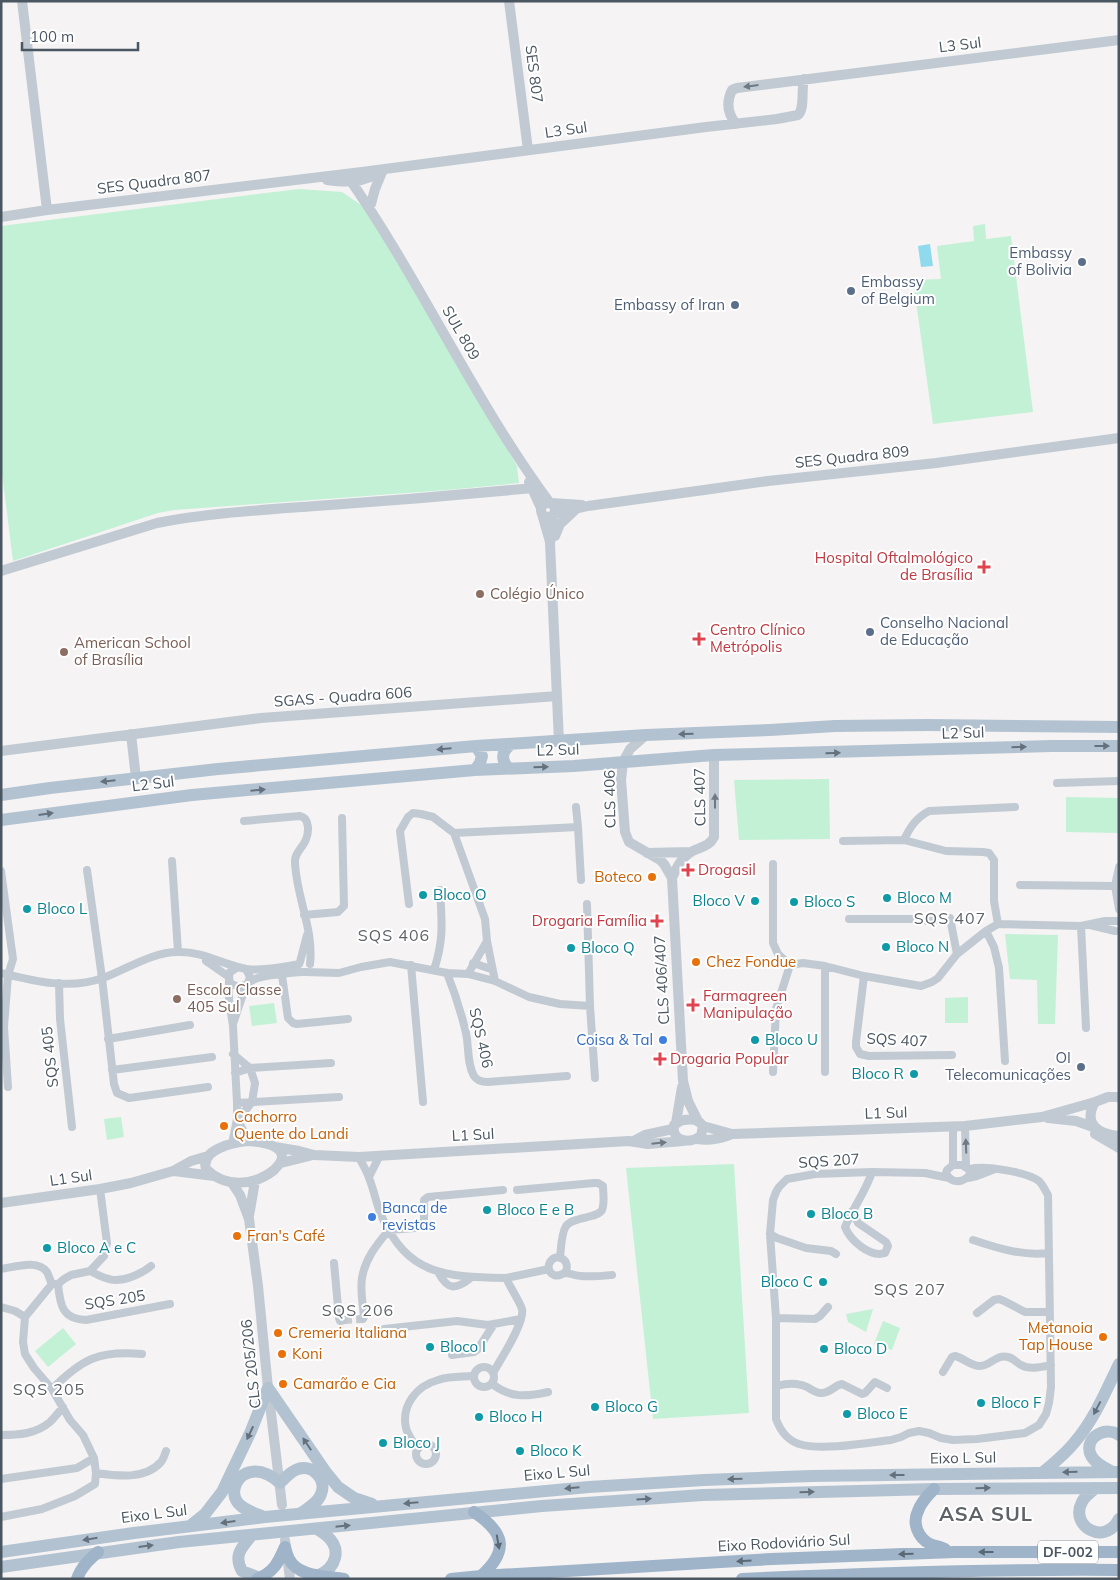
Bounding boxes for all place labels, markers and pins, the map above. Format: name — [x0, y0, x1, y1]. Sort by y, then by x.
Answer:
place label: Embassy of Bolivia — [1008, 243, 1072, 279]
marker: Embassy of Bolivia — [1076, 256, 1088, 268]
place label: Embassy of Belgium — [861, 272, 935, 308]
marker: Embassy of Belgium — [845, 285, 857, 297]
place label: Embassy of Iran — [614, 295, 725, 314]
marker: Embassy of Iran — [729, 299, 741, 311]
place label: Hospital Oftalmológico de Brasília — [815, 548, 973, 584]
marker: Hospital Oftalmológico de Brasília — [977, 560, 991, 574]
place label: Colégio Único — [490, 584, 584, 603]
marker: Colégio Único — [474, 588, 486, 600]
place label: Conselho Nacional de Educação — [880, 613, 1009, 649]
place label: Centro Clínico Metrópolis — [710, 620, 805, 656]
marker: Conselho Nacional de Educação — [864, 626, 876, 638]
marker: Centro Clínico Metrópolis — [692, 632, 706, 646]
place label: American School of Brasília — [74, 633, 191, 669]
marker: American School of Brasília — [58, 646, 70, 658]
place label: Drogasil — [698, 860, 756, 879]
marker: Drogasil — [682, 864, 694, 876]
place label: Boteco — [594, 867, 642, 886]
marker: Boteco — [646, 871, 658, 883]
place label: Bloco O — [433, 885, 487, 904]
place label: Bloco M — [897, 888, 952, 907]
marker: Bloco O — [417, 889, 429, 901]
place label: Bloco V — [692, 891, 746, 910]
place label: Bloco S — [804, 892, 855, 911]
marker: Bloco M — [881, 892, 893, 904]
marker: Bloco V — [749, 895, 761, 907]
marker: Bloco S — [788, 896, 800, 908]
place label: Bloco L — [37, 899, 87, 918]
marker: Bloco L — [21, 903, 33, 915]
place label: Drogaria Família — [532, 911, 647, 930]
marker: Drogaria Família — [651, 915, 663, 927]
place label: Bloco N — [896, 937, 949, 956]
place label: Bloco Q — [581, 938, 635, 957]
marker: Bloco N — [880, 941, 892, 953]
marker: Bloco Q — [565, 942, 577, 954]
place label: Chez Fondue — [706, 952, 796, 971]
marker: Chez Fondue — [690, 956, 702, 968]
place label: Escola Classe 405 Sul — [187, 980, 281, 1016]
place label: Farmagreen Manipulação — [703, 986, 792, 1022]
marker: Escola Classe 405 Sul — [171, 993, 183, 1005]
marker: Farmagreen Manipulação — [687, 999, 699, 1011]
place label: Coisa & Tal — [576, 1030, 653, 1049]
place label: Bloco U — [765, 1030, 818, 1049]
marker: Coisa & Tal — [657, 1034, 669, 1046]
marker: Bloco U — [749, 1034, 761, 1046]
place label: OI Telecomunicações — [945, 1048, 1071, 1084]
place label: Drogaria Popular — [670, 1049, 789, 1068]
marker: Drogaria Popular — [654, 1053, 666, 1065]
marker: OI Telecomunicações — [1075, 1061, 1087, 1073]
place label: Bloco R — [852, 1064, 904, 1083]
marker: Bloco R — [908, 1068, 920, 1080]
place label: Cachorro Quente do Landi — [234, 1107, 348, 1143]
marker: Cachorro Quente do Landi — [218, 1120, 230, 1132]
place label: Banca de revistas — [382, 1198, 447, 1234]
place label: Bloco E e B — [497, 1200, 574, 1219]
marker: Bloco E e B — [481, 1204, 493, 1216]
place label: Bloco B — [821, 1204, 873, 1223]
marker: Bloco B — [805, 1208, 817, 1220]
marker: Banca de revistas — [366, 1211, 378, 1223]
place label: Fran's Café — [247, 1226, 325, 1245]
marker: Fran's Café — [231, 1230, 243, 1242]
place label: Bloco A e C — [57, 1238, 136, 1257]
marker: Bloco A e C — [41, 1242, 53, 1254]
place label: Bloco C — [761, 1272, 813, 1291]
marker: Bloco C — [817, 1276, 829, 1288]
place label: Metanoia Tap House — [1019, 1318, 1093, 1354]
place label: Cremeria Italiana — [288, 1323, 407, 1342]
marker: Cremeria Italiana — [272, 1327, 284, 1339]
marker: Metanoia Tap House — [1097, 1331, 1109, 1343]
place label: Bloco I — [440, 1337, 486, 1356]
place label: Bloco D — [834, 1339, 887, 1358]
marker: Bloco I — [424, 1341, 436, 1353]
marker: Bloco D — [818, 1343, 830, 1355]
place label: Koni — [292, 1344, 322, 1363]
marker: Koni — [276, 1348, 288, 1360]
place label: Camarão e Cia — [293, 1374, 396, 1393]
marker: Camarão e Cia — [277, 1378, 289, 1390]
place label: Bloco F — [991, 1393, 1042, 1412]
place label: Bloco G — [605, 1397, 658, 1416]
marker: Bloco F — [975, 1397, 987, 1409]
marker: Bloco G — [589, 1401, 601, 1413]
place label: Bloco E — [857, 1404, 908, 1423]
place label: Bloco H — [489, 1407, 543, 1426]
marker: Bloco E — [841, 1408, 853, 1420]
marker: Bloco H — [473, 1411, 485, 1423]
place label: Bloco J — [393, 1433, 440, 1452]
marker: Bloco J — [377, 1437, 389, 1449]
place label: Bloco K — [530, 1441, 582, 1460]
marker: Bloco K — [514, 1445, 526, 1457]

